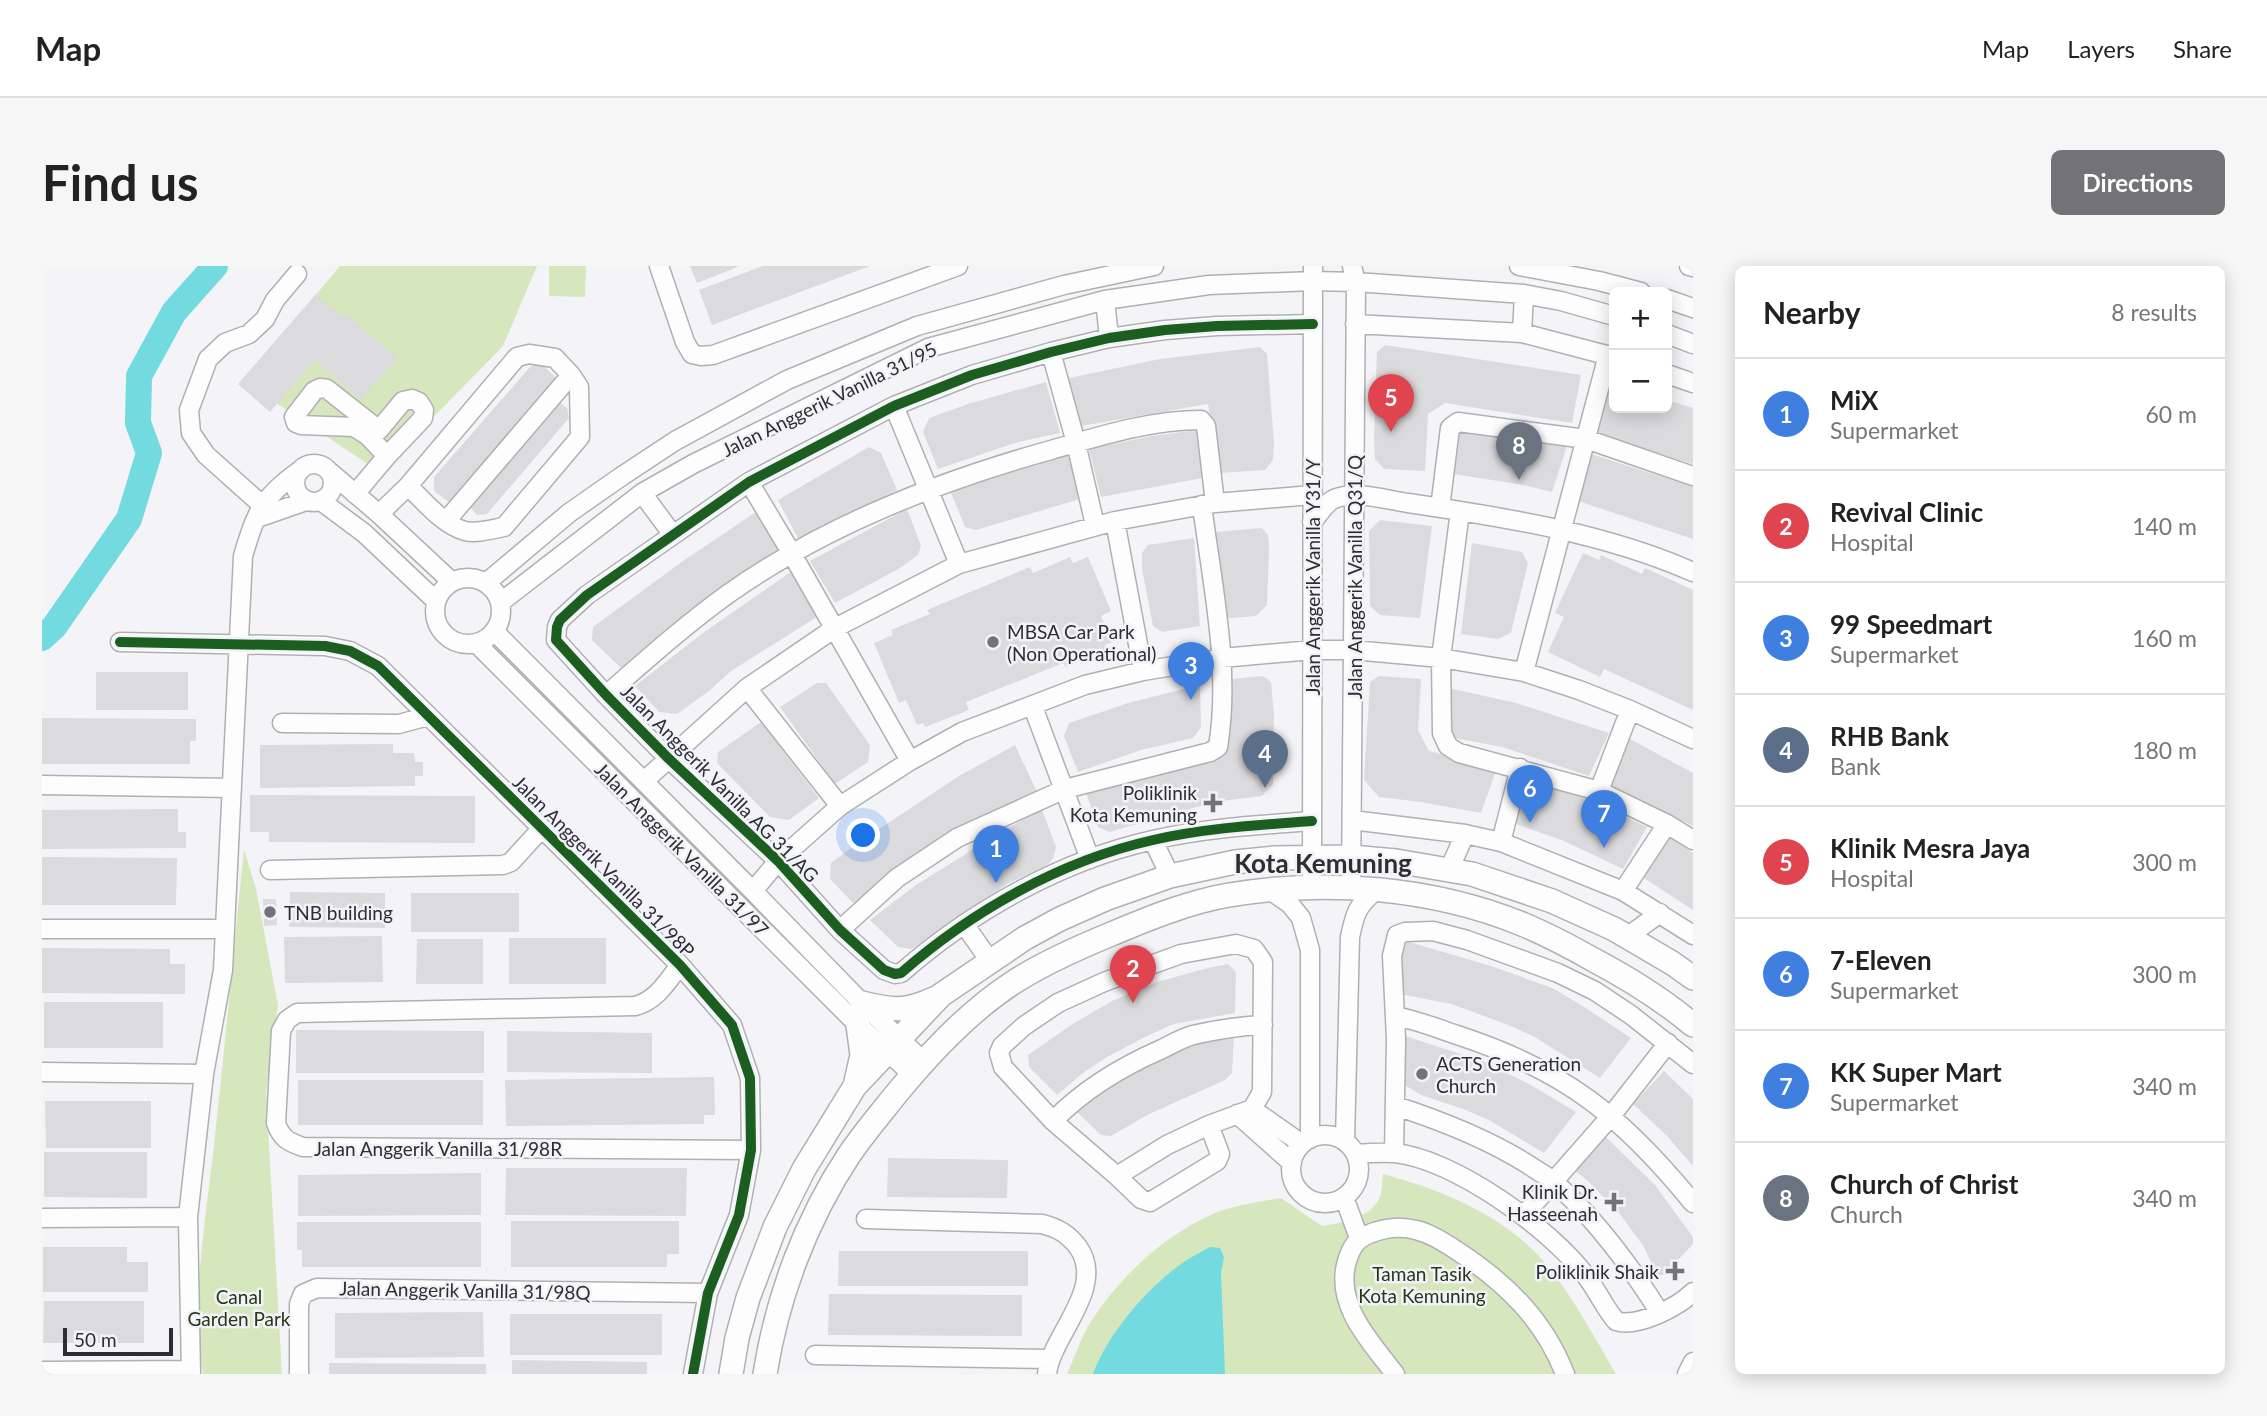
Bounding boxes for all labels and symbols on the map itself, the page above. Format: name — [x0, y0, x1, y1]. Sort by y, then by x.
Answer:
street label: Jalan Anggerik Vanilla 31/95 — [718, 337, 940, 461]
pin: 5 — [1368, 374, 1414, 432]
pin: 8 — [1496, 422, 1542, 480]
street label: Jalan Anggerik Vanilla Q31/Q — [1343, 455, 1366, 699]
street label: Jalan Anggerik Vanilla Y31/Y — [1301, 458, 1324, 696]
place label: MBSA Car Park (Non Operational) — [1007, 620, 1156, 665]
marker: MBSA Car Park (Non Operational) — [985, 634, 1001, 650]
pin: 3 — [1168, 642, 1214, 700]
street label: Jalan Anggerik Vanilla AG 31/AG — [616, 679, 824, 887]
pin: 4 — [1242, 730, 1288, 788]
street label: Jalan Anggerik Vanilla 31/97 — [590, 757, 774, 941]
pin: 6 — [1507, 765, 1553, 823]
street label: Jalan Anggerik Vanilla 31/98P — [508, 770, 700, 962]
place label: Poliklinik Kota Kemuning — [1070, 781, 1197, 826]
pin: 7 — [1581, 790, 1627, 848]
marker: Poliklinik Kota Kemuning — [1203, 793, 1223, 813]
your location — [846, 818, 880, 852]
pin: 1 — [973, 825, 1019, 883]
district label: Kota Kemuning — [1234, 847, 1412, 879]
place label: TNB building — [284, 901, 393, 924]
marker: TNB building — [262, 904, 278, 920]
pin: 2 — [1110, 945, 1156, 1003]
place label: ACTS Generation Church — [1436, 1052, 1581, 1097]
marker: ACTS Generation Church — [1414, 1066, 1430, 1082]
street label: Jalan Anggerik Vanilla 31/98R — [314, 1137, 562, 1160]
place label: Klinik Dr. Hasseenah — [1507, 1180, 1598, 1225]
marker: Klinik Dr. Hasseenah — [1604, 1192, 1624, 1212]
place label: Poliklinik Shaik — [1535, 1260, 1659, 1283]
marker: Poliklinik Shaik — [1665, 1261, 1685, 1281]
park label: Taman Tasik Kota Kemuning — [1358, 1262, 1486, 1307]
street label: Jalan Anggerik Vanilla 31/98Q — [339, 1276, 591, 1304]
park label: Canal Garden Park — [187, 1285, 291, 1330]
scale bar — [63, 1325, 173, 1357]

